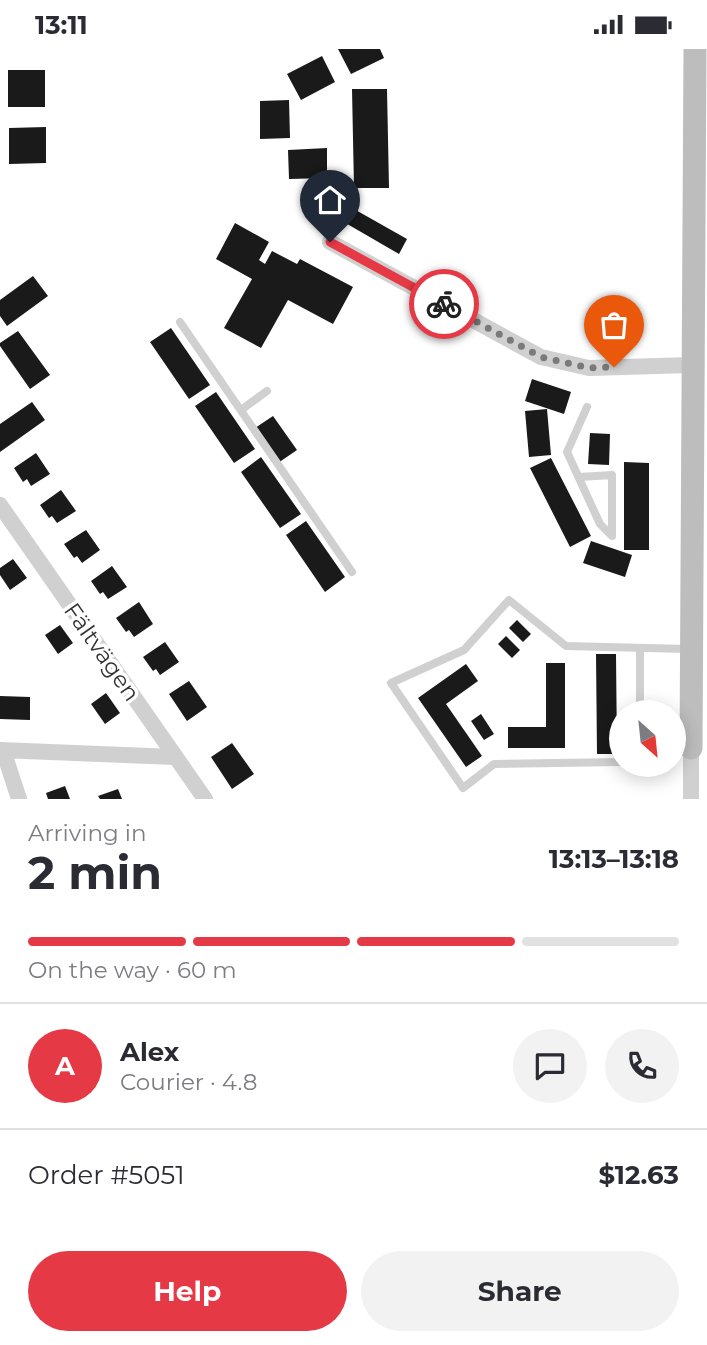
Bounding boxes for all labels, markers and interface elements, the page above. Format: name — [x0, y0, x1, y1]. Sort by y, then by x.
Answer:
text: 13:11 — [35, 9, 88, 41]
pin — [300, 170, 360, 242]
icon: home — [311, 181, 349, 219]
courier — [409, 269, 479, 339]
icon: bike — [425, 285, 463, 323]
pin — [584, 295, 644, 367]
icon: bag — [595, 306, 633, 344]
street label: Fältvägen — [58, 597, 146, 707]
north arrow — [609, 700, 686, 777]
map controls — [609, 700, 686, 777]
text: Arriving in — [28, 819, 147, 847]
text: 13:13–13:18 — [549, 843, 679, 875]
text: 2 min — [28, 844, 162, 901]
text: On the way · 60 m — [28, 956, 237, 984]
button: chat — [513, 1029, 587, 1103]
button: phone — [605, 1029, 679, 1103]
text: Alex — [120, 1036, 179, 1068]
text: A — [55, 1050, 75, 1082]
text: Courier · 4.8 — [120, 1068, 257, 1096]
text: Order #5051 — [28, 1159, 185, 1191]
text: $12.63 — [598, 1159, 679, 1191]
button: Help — [28, 1251, 347, 1331]
button: Share — [361, 1251, 679, 1331]

